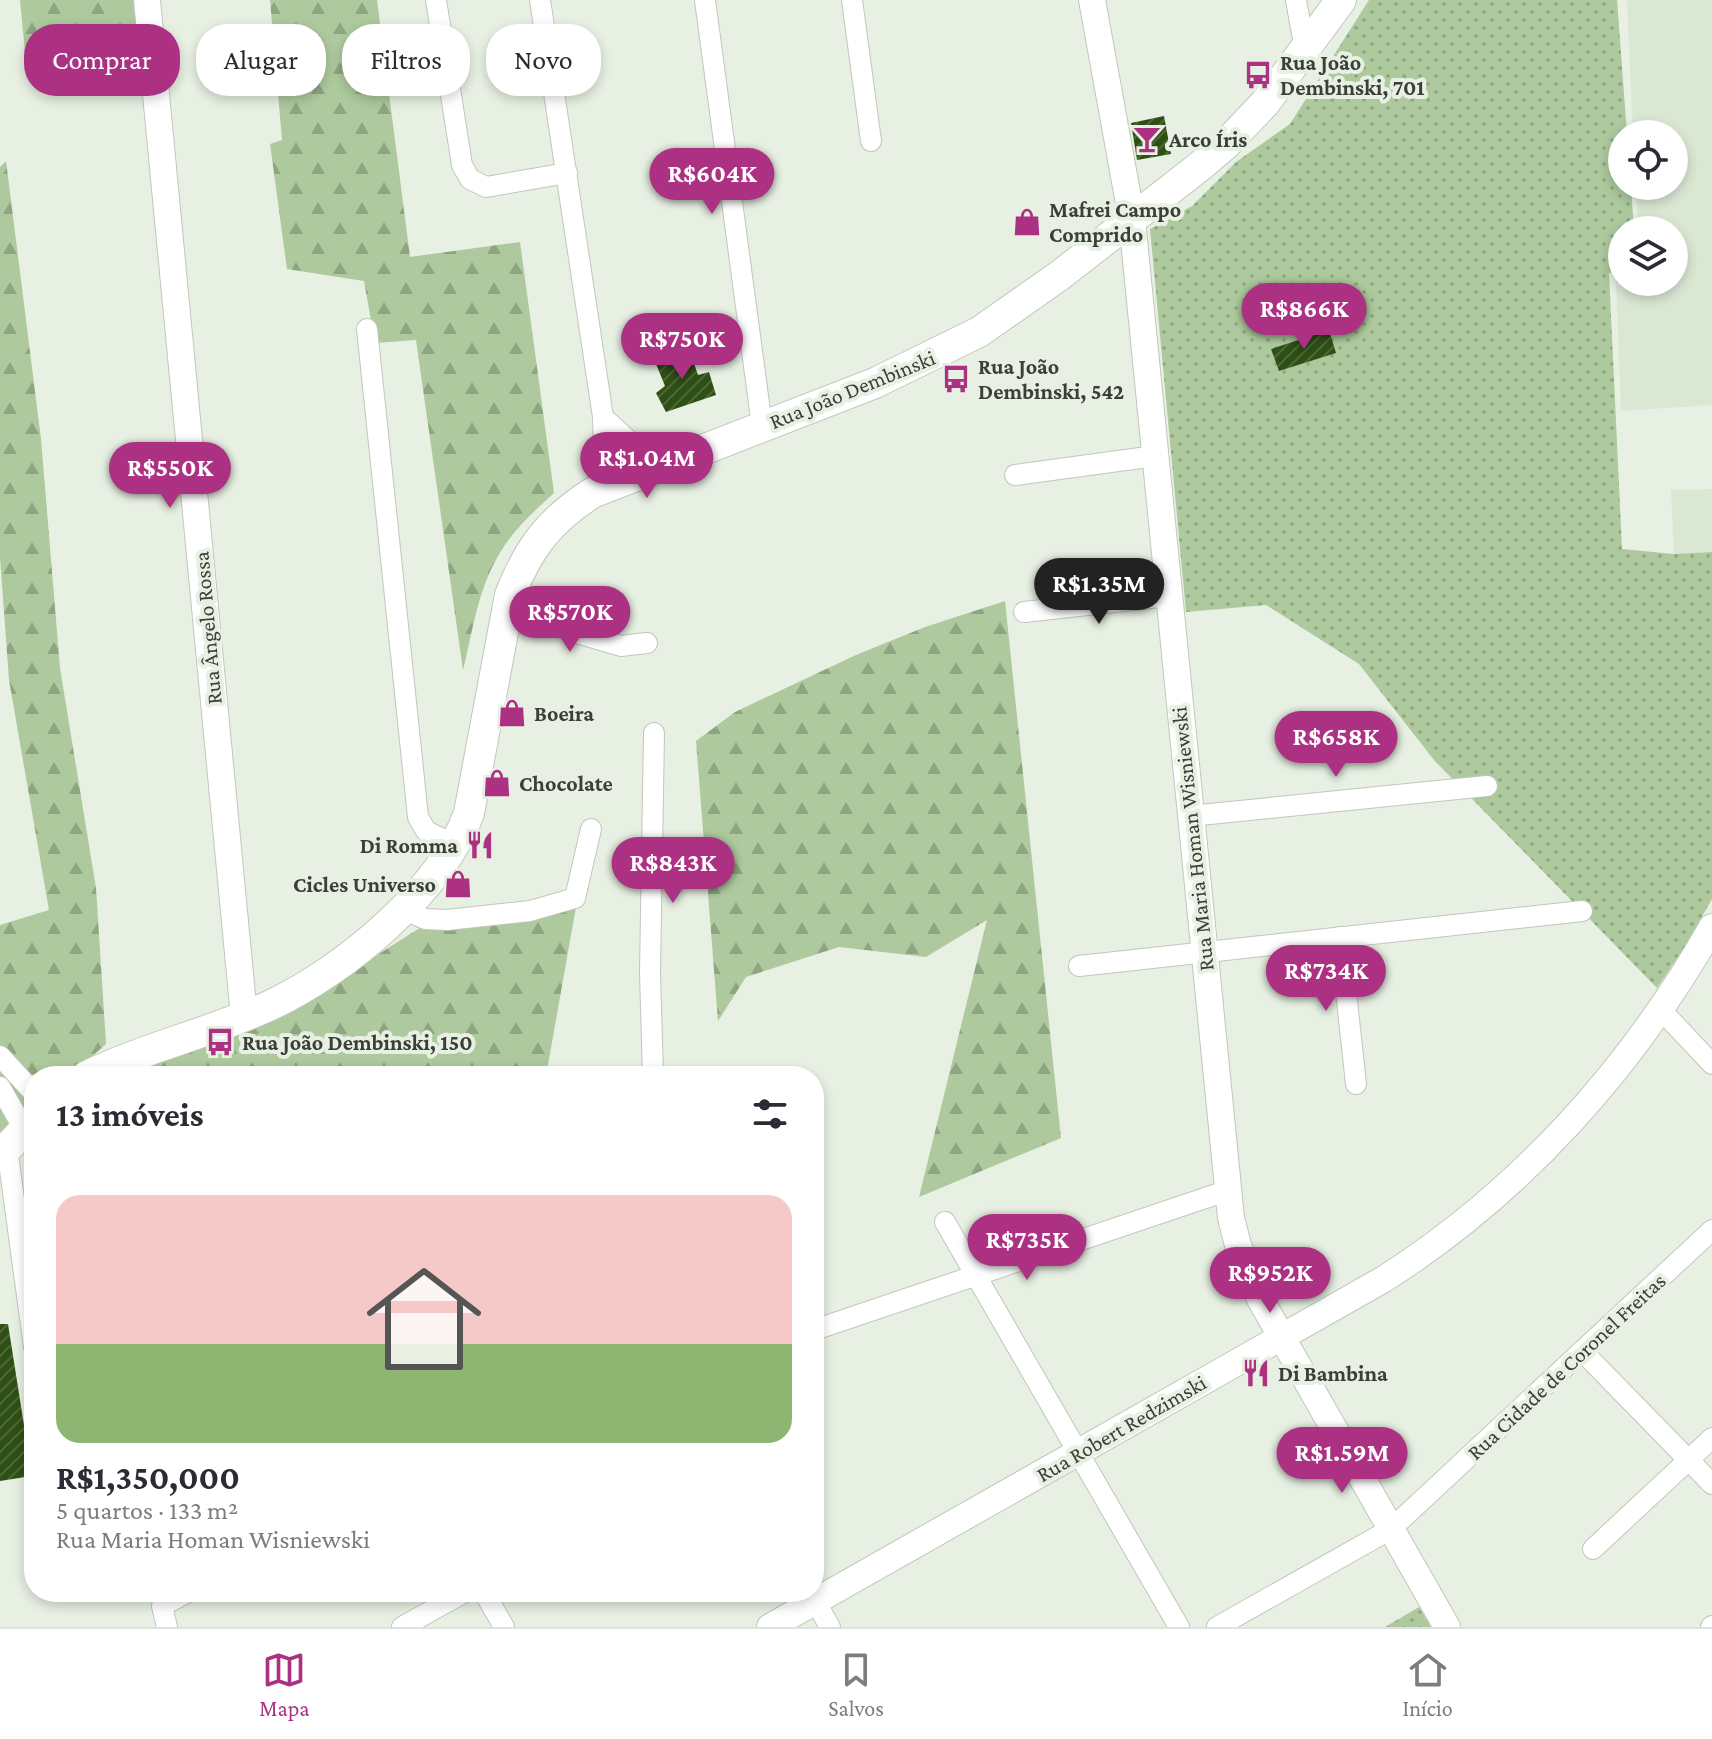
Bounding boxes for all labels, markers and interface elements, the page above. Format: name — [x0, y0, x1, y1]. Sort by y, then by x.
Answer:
chip: Comprar — [24, 24, 180, 96]
chip: Alugar — [196, 24, 326, 96]
chip: Filtros — [342, 24, 470, 96]
chip: Novo — [486, 24, 601, 96]
place label: Rua João Dembinski, 701 — [1280, 50, 1425, 100]
bus stop icon: Rua João Dembinski, 701 — [1243, 60, 1273, 90]
map controls — [1608, 120, 1688, 296]
button: locate — [1608, 120, 1688, 200]
bar icon: Arco Íris — [1132, 124, 1162, 154]
place label: Arco Íris — [1168, 127, 1247, 152]
pin: R$604K — [647, 148, 777, 216]
text: R$604K — [667, 159, 757, 188]
place label: Mafrei Campo Comprido — [1049, 197, 1181, 247]
shop icon: Mafrei Campo Comprido — [1012, 207, 1042, 237]
button: layers — [1608, 216, 1688, 296]
pin: R$866K — [1239, 283, 1369, 351]
text: R$866K — [1260, 294, 1348, 323]
pin: R$750K — [617, 313, 747, 381]
text: R$750K — [639, 324, 725, 353]
street label: Rua João Dembinski — [766, 345, 939, 434]
place label: Rua João Dembinski, 542 — [978, 354, 1124, 404]
bus stop icon: Rua João Dembinski, 542 — [941, 364, 971, 394]
pin: R$1.04M — [573, 432, 721, 500]
pin: R$550K — [105, 442, 235, 510]
text: R$1.04M — [598, 443, 696, 472]
text: R$550K — [127, 453, 213, 482]
street label: Rua Ângelo Rossa — [188, 550, 227, 706]
pin: R$1.35M — [1025, 558, 1173, 626]
text: R$1.35M — [1052, 569, 1146, 598]
pin: R$570K — [505, 586, 635, 654]
text: R$570K — [527, 597, 613, 626]
shop icon: Boeira — [497, 698, 527, 728]
place label: Boeira — [534, 701, 594, 726]
street label: Rua Maria Homan Wisniewski — [1166, 705, 1219, 972]
pin: R$658K — [1271, 711, 1401, 779]
text: R$658K — [1293, 722, 1379, 751]
shop icon: Chocolate — [482, 768, 512, 798]
place label: Chocolate — [519, 771, 613, 796]
restaurant icon: Di Romma — [465, 830, 495, 860]
place label: Di Romma — [360, 833, 458, 858]
pin: R$843K — [608, 837, 738, 905]
text: R$843K — [630, 848, 716, 877]
shop icon: Cicles Universo — [443, 869, 473, 899]
place label: Cicles Universo — [293, 872, 436, 897]
pin: R$734K — [1261, 945, 1391, 1013]
text: R$734K — [1284, 956, 1368, 985]
bus stop icon: Rua João Dembinski, 150 — [205, 1027, 235, 1057]
place label: Rua João Dembinski, 150 — [242, 1030, 473, 1055]
icon: filters — [748, 1092, 792, 1136]
text: 13 imóveis — [56, 1096, 203, 1133]
pin: R$735K — [962, 1214, 1092, 1282]
text: R$735K — [986, 1225, 1068, 1254]
icon: home — [352, 1247, 496, 1391]
pin: R$952K — [1205, 1247, 1335, 1315]
text: R$952K — [1228, 1258, 1312, 1287]
street label: Rua Cidade de Coronel Freitas — [1462, 1268, 1671, 1465]
restaurant icon: Di Bambina — [1241, 1358, 1271, 1388]
place label: Di Bambina — [1278, 1361, 1388, 1386]
street label: Rua Robert Redzimski — [1032, 1370, 1211, 1487]
pin: R$1.59M — [1268, 1427, 1416, 1495]
text: R$1.59M — [1295, 1438, 1389, 1467]
text: R$1,350,000 — [56, 1459, 240, 1496]
text: 5 quartos · 133 m² — [56, 1496, 238, 1525]
text: Rua Maria Homan Wisniewski — [56, 1525, 370, 1554]
tab: Mapa — [259, 1648, 310, 1721]
tab: Salvos — [828, 1648, 884, 1721]
tab: Início — [1403, 1648, 1453, 1721]

